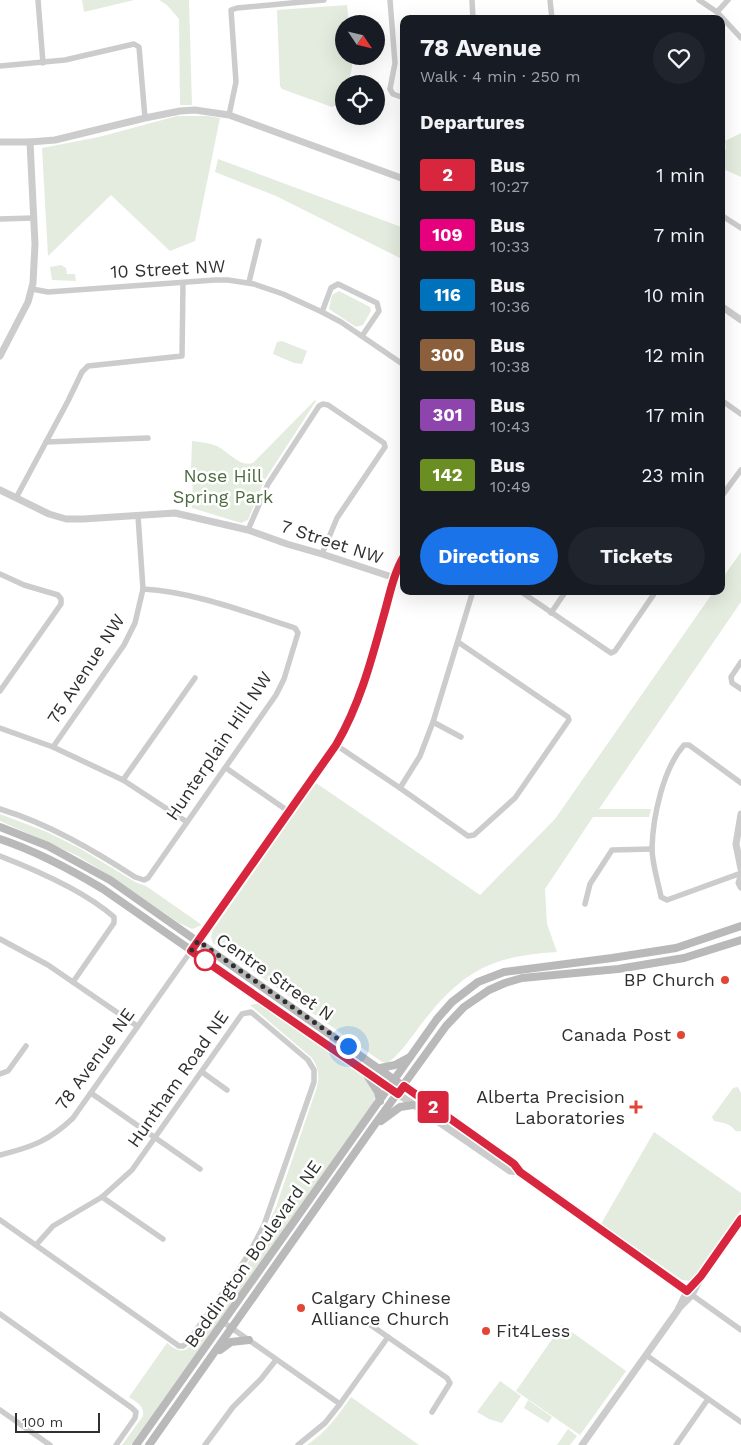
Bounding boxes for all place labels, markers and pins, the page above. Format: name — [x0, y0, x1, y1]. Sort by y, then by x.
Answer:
unlabelled marker — [194, 949, 216, 971]
place label: BP Church — [624, 969, 715, 990]
marker: BP Church — [719, 974, 731, 986]
place label: Canada Post — [561, 1024, 671, 1045]
marker: Canada Post — [675, 1029, 687, 1041]
place label: Alberta Precision Laboratories — [476, 1086, 625, 1128]
marker: Alberta Precision Laboratories — [629, 1100, 643, 1114]
place label: Calgary Chinese Alliance Church — [311, 1287, 451, 1329]
marker: Calgary Chinese Alliance Church — [295, 1302, 307, 1314]
place label: Fit4Less — [496, 1320, 570, 1341]
marker: Fit4Less — [480, 1325, 492, 1337]

